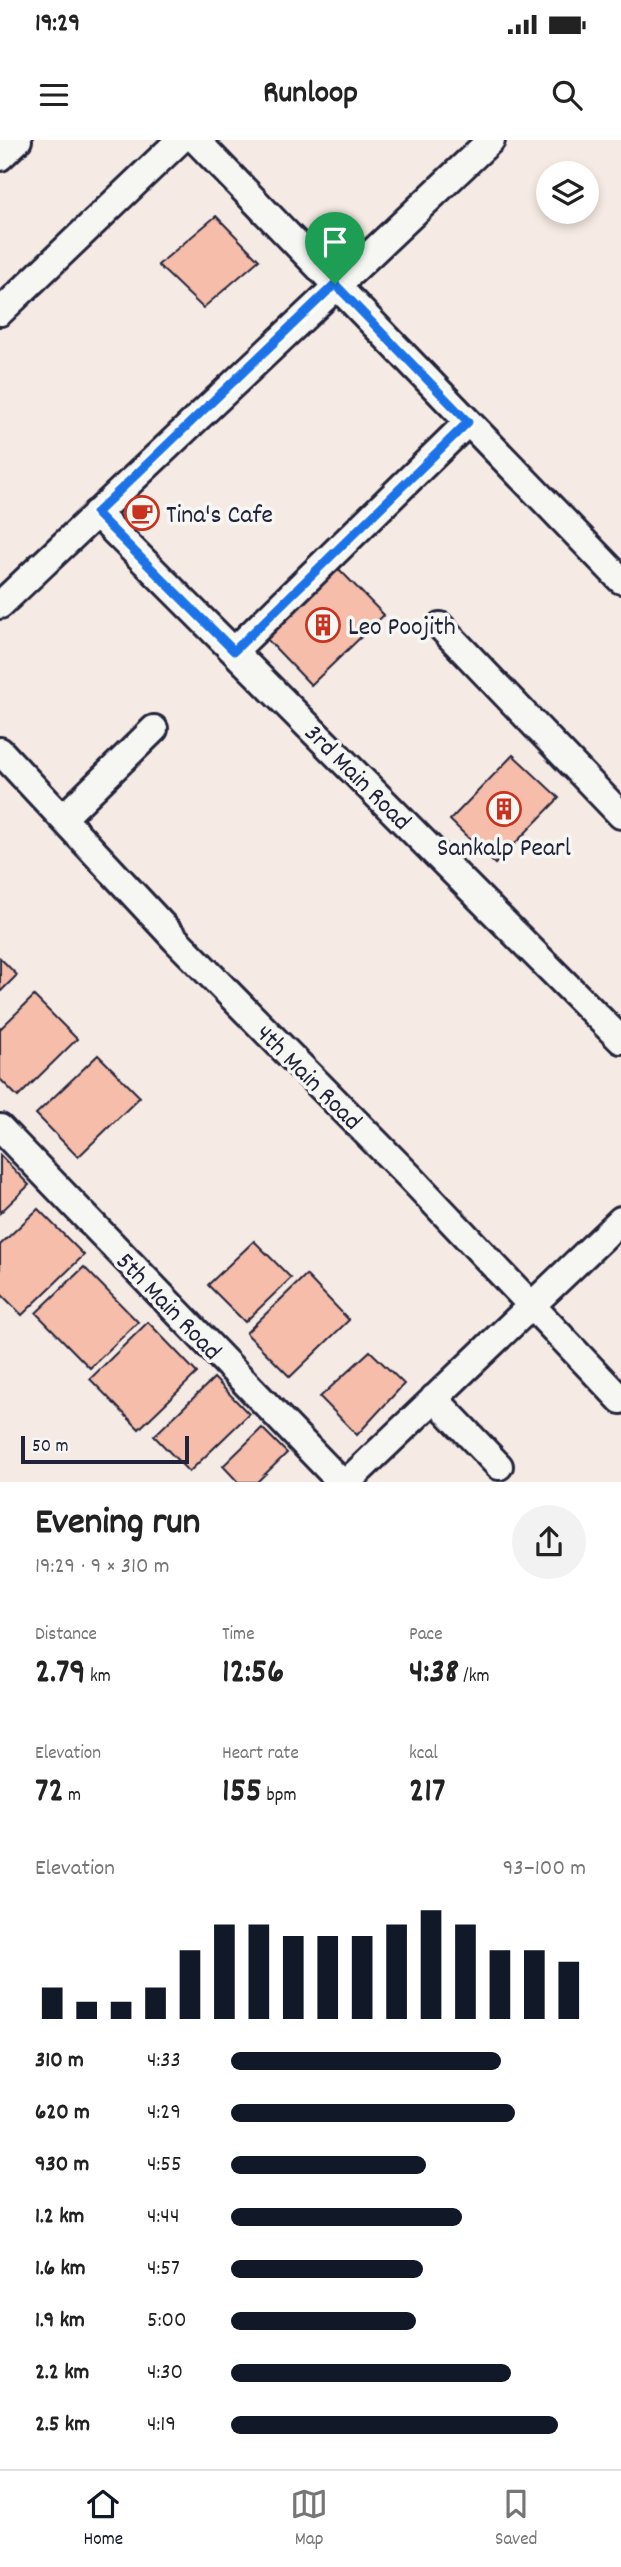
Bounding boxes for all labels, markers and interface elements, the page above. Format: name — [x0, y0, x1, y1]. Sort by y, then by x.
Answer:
text: 19:29 — [35, 6, 80, 43]
text: Runloop — [263, 72, 358, 118]
icon: menu — [35, 76, 73, 114]
icon: search — [548, 76, 586, 114]
map controls — [536, 161, 599, 224]
button: layers — [536, 161, 599, 224]
pin — [305, 212, 365, 284]
icon: arrive — [316, 223, 354, 261]
cafe icon: Tina's Cafe — [123, 494, 161, 532]
place label: Tina's Cafe — [166, 498, 273, 535]
building icon: Leo Poojith — [304, 606, 342, 644]
place label: Leo Poojith — [348, 610, 456, 647]
street label: 3rd Main Road — [295, 717, 418, 840]
building icon: Sankalp Pearl — [485, 790, 523, 828]
place label: Sankalp Pearl — [437, 831, 571, 868]
street label: 4th Main Road — [246, 1017, 369, 1140]
street label: 5th Main Road — [106, 1245, 229, 1370]
scale bar — [21, 1433, 189, 1465]
text: 50 m — [32, 1434, 69, 1461]
text: Evening run — [35, 1497, 200, 1552]
button: share — [512, 1505, 586, 1579]
text: 19:29 · 9 × 310 m — [35, 1551, 170, 1584]
text: Distance — [35, 1622, 97, 1649]
text: Time — [222, 1622, 255, 1649]
text: Pace — [409, 1622, 443, 1649]
text: 2.79 — [35, 1649, 86, 1699]
text: 12:56 — [222, 1649, 284, 1699]
text: 4:38 — [409, 1649, 459, 1699]
text: km — [86, 1664, 111, 1691]
text: /km — [459, 1664, 490, 1691]
text: Elevation — [35, 1741, 101, 1768]
text: Heart rate — [222, 1741, 299, 1768]
text: kcal — [409, 1741, 438, 1768]
text: 72 — [35, 1768, 64, 1818]
text: 155 — [222, 1768, 262, 1818]
text: 217 — [409, 1768, 445, 1818]
text: m — [64, 1783, 81, 1810]
text: bpm — [262, 1783, 296, 1810]
text: Elevation — [35, 1853, 115, 1886]
text: 93–100 m — [503, 1853, 586, 1886]
text: 310 m — [35, 2045, 84, 2078]
text: 4:33 — [147, 2045, 181, 2078]
text: 620 m — [35, 2097, 90, 2130]
text: 4:29 — [147, 2097, 181, 2130]
text: 930 m — [35, 2149, 89, 2182]
text: 4:55 — [147, 2149, 182, 2182]
text: 1.2 km — [35, 2201, 84, 2234]
text: 4:44 — [147, 2201, 179, 2234]
text: 1.6 km — [35, 2253, 86, 2286]
text: 4:57 — [147, 2253, 180, 2286]
text: 1.9 km — [35, 2305, 85, 2338]
text: 5:00 — [147, 2305, 187, 2338]
text: 2.2 km — [35, 2357, 89, 2390]
text: 4:30 — [147, 2357, 183, 2390]
text: 2.5 km — [35, 2409, 90, 2442]
text: 4:19 — [147, 2409, 176, 2442]
tab: Home — [83, 2485, 123, 2554]
tab: Map — [290, 2485, 328, 2554]
tab: Saved — [495, 2485, 538, 2554]

